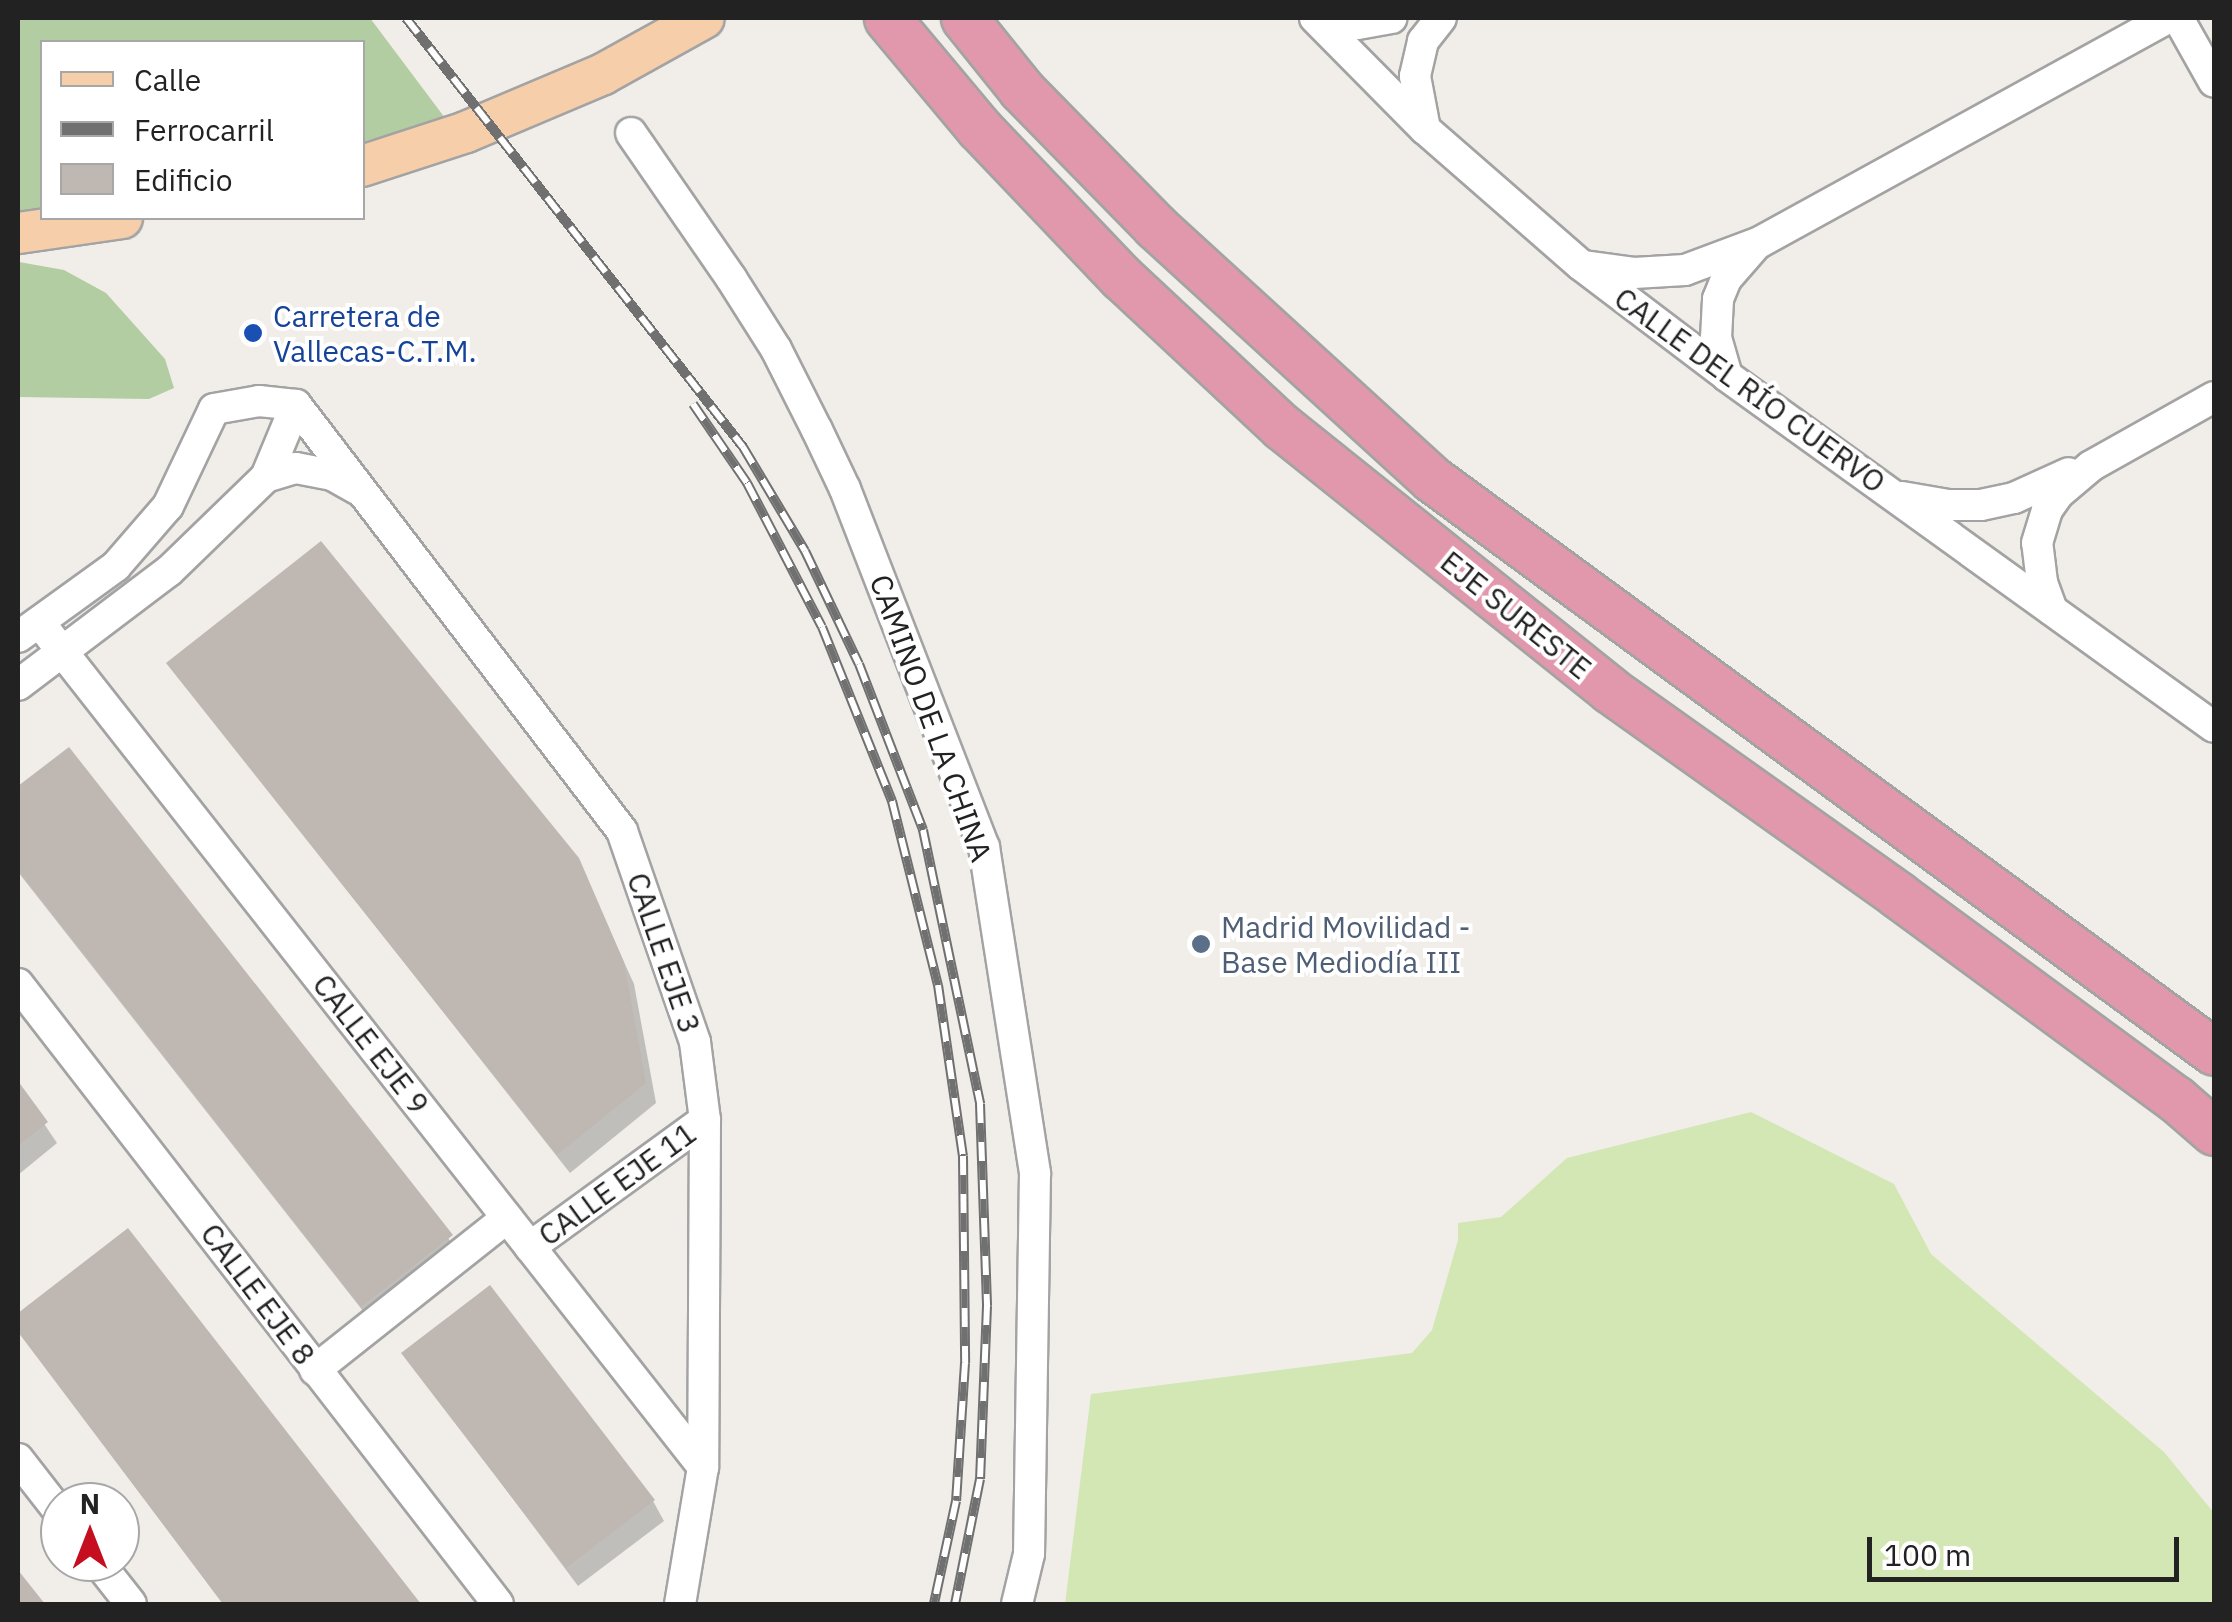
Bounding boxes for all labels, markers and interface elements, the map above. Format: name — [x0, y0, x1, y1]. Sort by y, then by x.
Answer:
legend — [40, 40, 365, 220]
text: Calle — [134, 60, 201, 99]
text: Ferrocarril — [134, 110, 274, 149]
text: Edificio — [134, 160, 233, 199]
street label: CALLE DEL RÍO CUERVO — [1608, 280, 1892, 500]
place label: Carretera de Vallecas-C.T.M. — [273, 298, 477, 368]
marker: Carretera de Vallecas-C.T.M. — [242, 322, 264, 344]
street label: EJE SURESTE — [1434, 543, 1598, 687]
street label: CAMINO DE LA CHINA — [862, 570, 1000, 866]
street label: CALLE EJE 3 — [620, 868, 708, 1038]
place label: Madrid Movilidad - Base Mediodía III — [1221, 909, 1470, 980]
marker: Madrid Movilidad - Base Mediodía III — [1190, 933, 1212, 955]
street label: CALLE EJE 9 — [305, 967, 437, 1121]
street label: CALLE EJE 11 — [531, 1115, 703, 1253]
street label: CALLE EJE 8 — [193, 1216, 323, 1372]
north arrow — [40, 1482, 140, 1582]
text: N — [80, 1485, 100, 1522]
scale bar — [1872, 1517, 2184, 1579]
text: 100 m — [1884, 1535, 1971, 1574]

